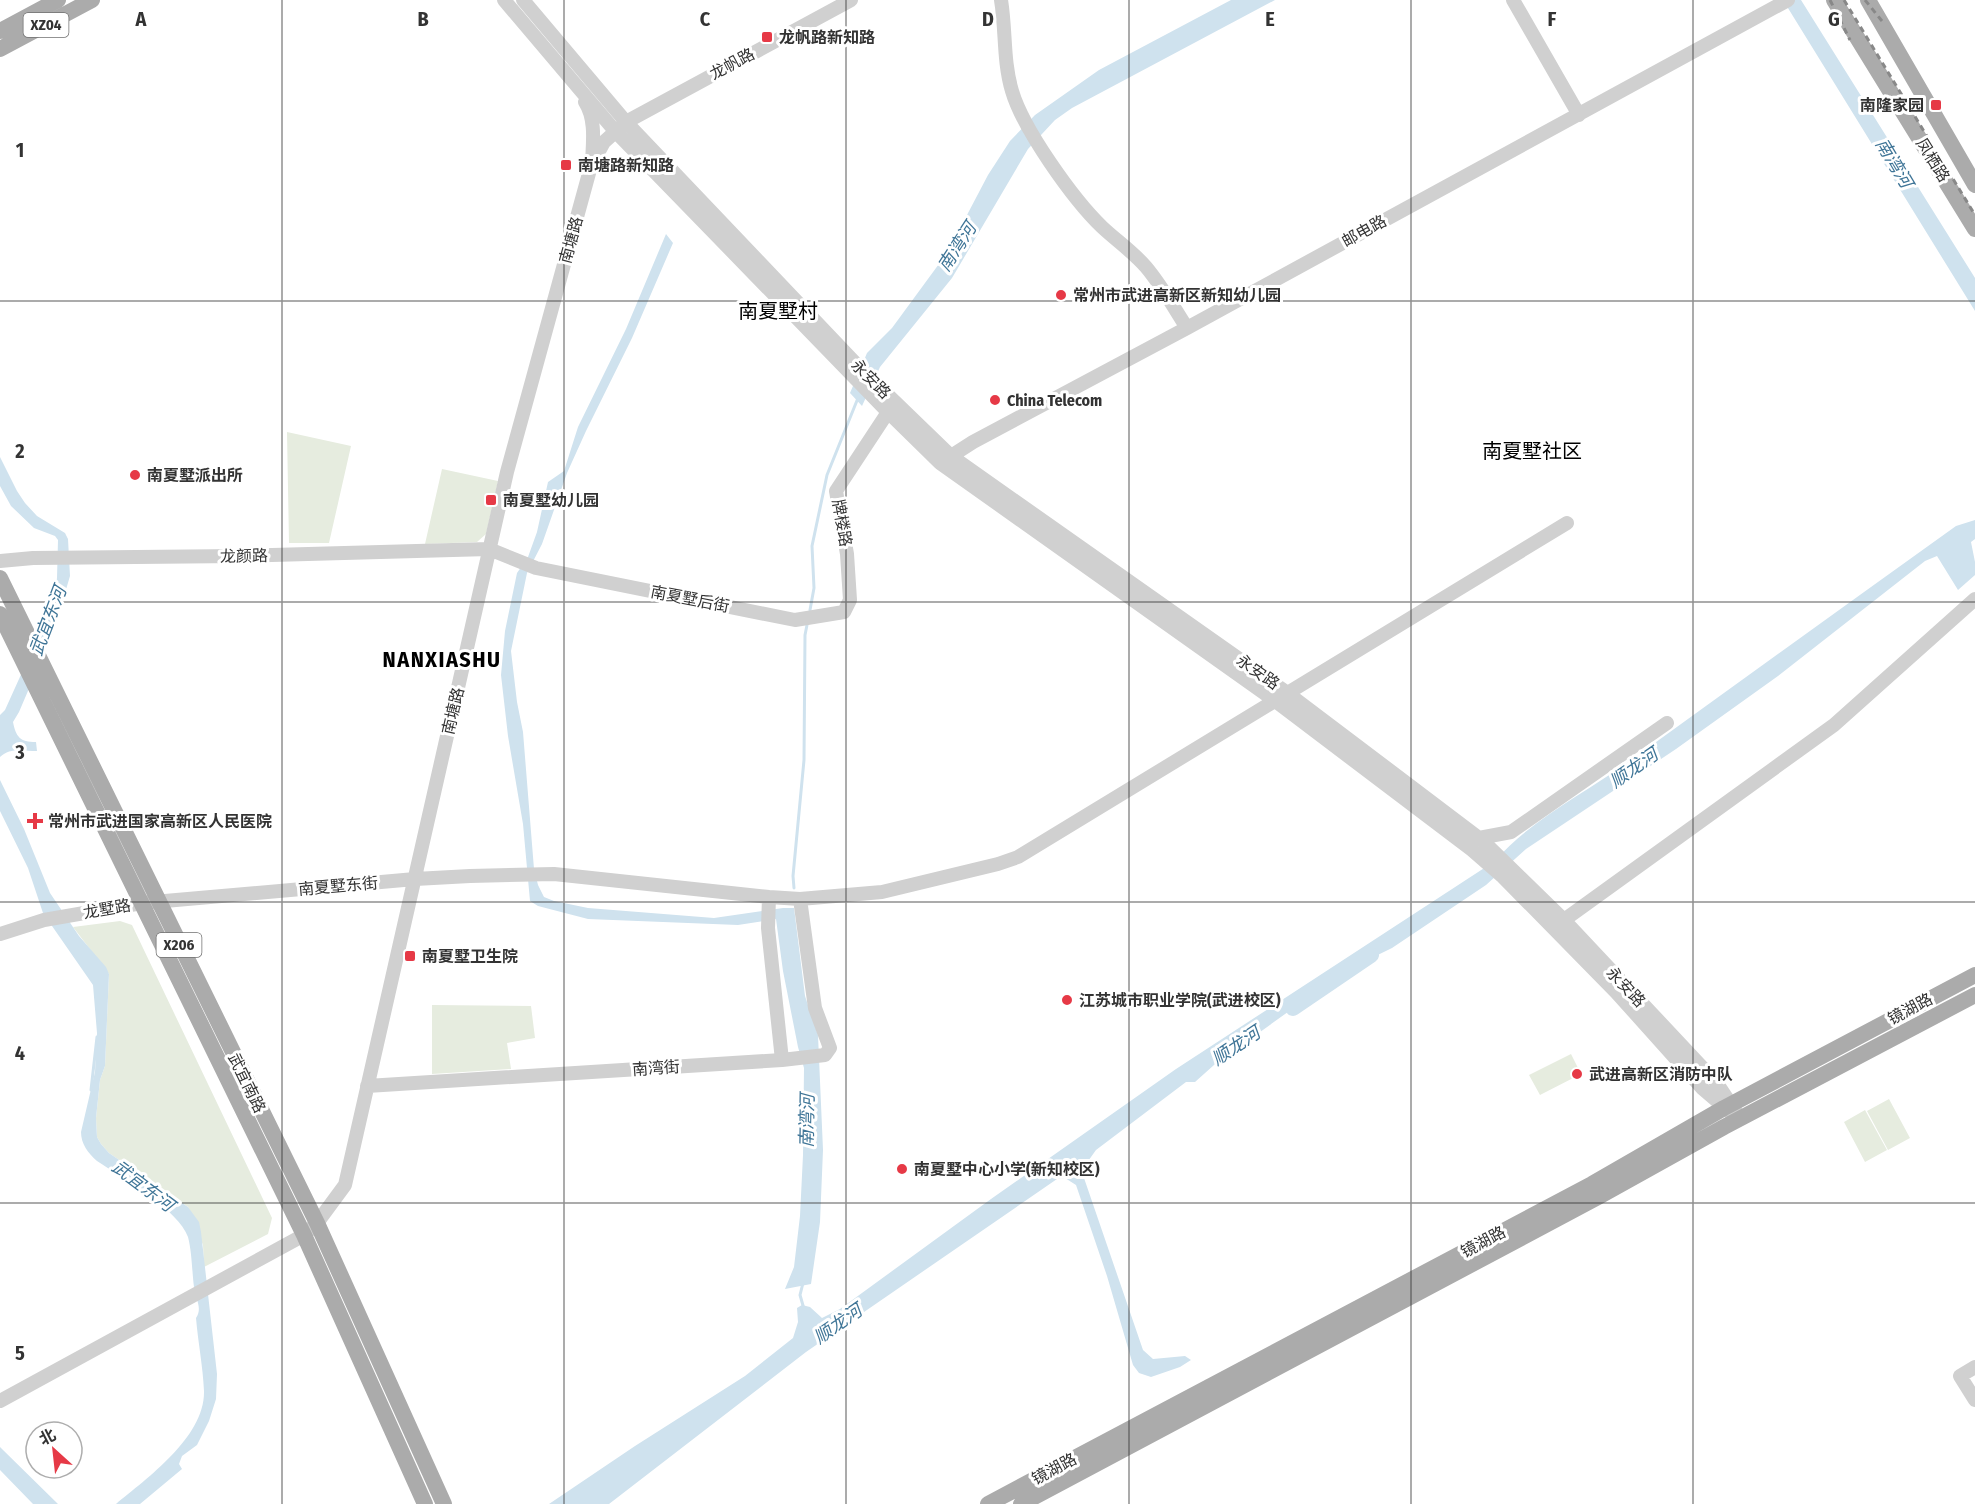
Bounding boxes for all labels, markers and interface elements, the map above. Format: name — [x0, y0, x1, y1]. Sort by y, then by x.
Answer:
text: A — [135, 7, 148, 31]
text: B — [417, 7, 429, 31]
text: C — [700, 7, 711, 31]
text: D — [982, 7, 994, 31]
text: E — [1265, 7, 1275, 31]
text: F — [1548, 7, 1557, 31]
text: G — [1828, 7, 1840, 31]
road number: XZ04 — [24, 13, 68, 37]
place label: 龙帆路新知路 — [779, 28, 875, 47]
marker: 龙帆路新知路 — [760, 30, 774, 44]
street label: 龙帆路 — [706, 44, 758, 84]
place label: 南隆家园 — [1860, 96, 1924, 115]
marker: 南隆家园 — [1929, 98, 1943, 112]
water label: 南湾河 — [1871, 134, 1919, 194]
street label: 凤栖路 — [1912, 135, 1954, 185]
text: 1 — [16, 138, 24, 162]
place label: 南塘路新知路 — [578, 156, 674, 175]
marker: 南塘路新知路 — [559, 158, 573, 172]
street label: 邮电路 — [1338, 211, 1390, 251]
street label: 南塘路 — [556, 214, 586, 266]
water label: 南湾河 — [933, 216, 983, 276]
place label: 常州市武进高新区新知幼儿园 — [1073, 286, 1281, 305]
marker: 常州市武进高新区新知幼儿园 — [1054, 288, 1068, 302]
district label: 南夏墅村 — [738, 299, 818, 323]
street label: 永安路 — [847, 355, 895, 403]
place label: China Telecom — [1007, 391, 1102, 410]
marker: China Telecom — [988, 393, 1002, 407]
text: 2 — [14, 439, 25, 463]
district label: 南夏墅社区 — [1482, 439, 1582, 463]
place label: 南夏墅派出所 — [147, 466, 243, 485]
marker: 南夏墅派出所 — [128, 468, 142, 482]
place label: 南夏墅幼儿园 — [503, 491, 599, 510]
marker: 南夏墅幼儿园 — [484, 493, 498, 507]
street label: 牌楼路 — [828, 498, 856, 548]
street label: 龙颜路 — [220, 546, 268, 566]
water label: 武宜东河 — [25, 581, 72, 659]
street label: 南夏墅后街 — [649, 582, 731, 616]
district label: NANXIASHU — [383, 646, 501, 673]
street label: 永安路 — [1233, 650, 1283, 694]
street label: 南塘路 — [438, 685, 468, 737]
text: 3 — [14, 740, 25, 764]
water label: 顺龙河 — [1606, 742, 1665, 792]
marker: 常州市武进国家高新区人民医院 — [26, 812, 44, 830]
place label: 常州市武进国家高新区人民医院 — [48, 812, 272, 831]
street label: 南夏墅东街 — [297, 873, 379, 899]
street label: 龙墅路 — [82, 895, 132, 923]
road number: X206 — [156, 933, 201, 957]
place label: 南夏墅卫生院 — [422, 947, 518, 966]
marker: 南夏墅卫生院 — [403, 949, 417, 963]
street label: 永安路 — [1603, 963, 1649, 1011]
street label: 镜湖路 — [1884, 989, 1936, 1029]
place label: 江苏城市职业学院(武进校区) — [1079, 991, 1281, 1010]
marker: 江苏城市职业学院(武进校区) — [1060, 993, 1074, 1007]
water label: 顺龙河 — [1207, 1020, 1267, 1070]
text: 4 — [15, 1041, 25, 1065]
street label: 武宜南路 — [224, 1050, 270, 1116]
street label: 南湾街 — [631, 1057, 681, 1079]
place label: 武进高新区消防中队 — [1589, 1065, 1733, 1084]
marker: 武进高新区消防中队 — [1570, 1067, 1584, 1081]
water label: 南湾河 — [796, 1091, 819, 1148]
water label: 武宜东河 — [108, 1156, 181, 1218]
place label: 南夏墅中心小学(新知校区) — [914, 1160, 1100, 1179]
marker: 南夏墅中心小学(新知校区) — [895, 1162, 909, 1176]
street label: 镜湖路 — [1457, 1222, 1509, 1262]
water label: 顺龙河 — [810, 1298, 869, 1348]
text: 5 — [15, 1341, 25, 1365]
north arrow — [24, 1420, 84, 1480]
text: 北 — [36, 1425, 59, 1449]
street label: 镜湖路 — [1028, 1449, 1080, 1489]

